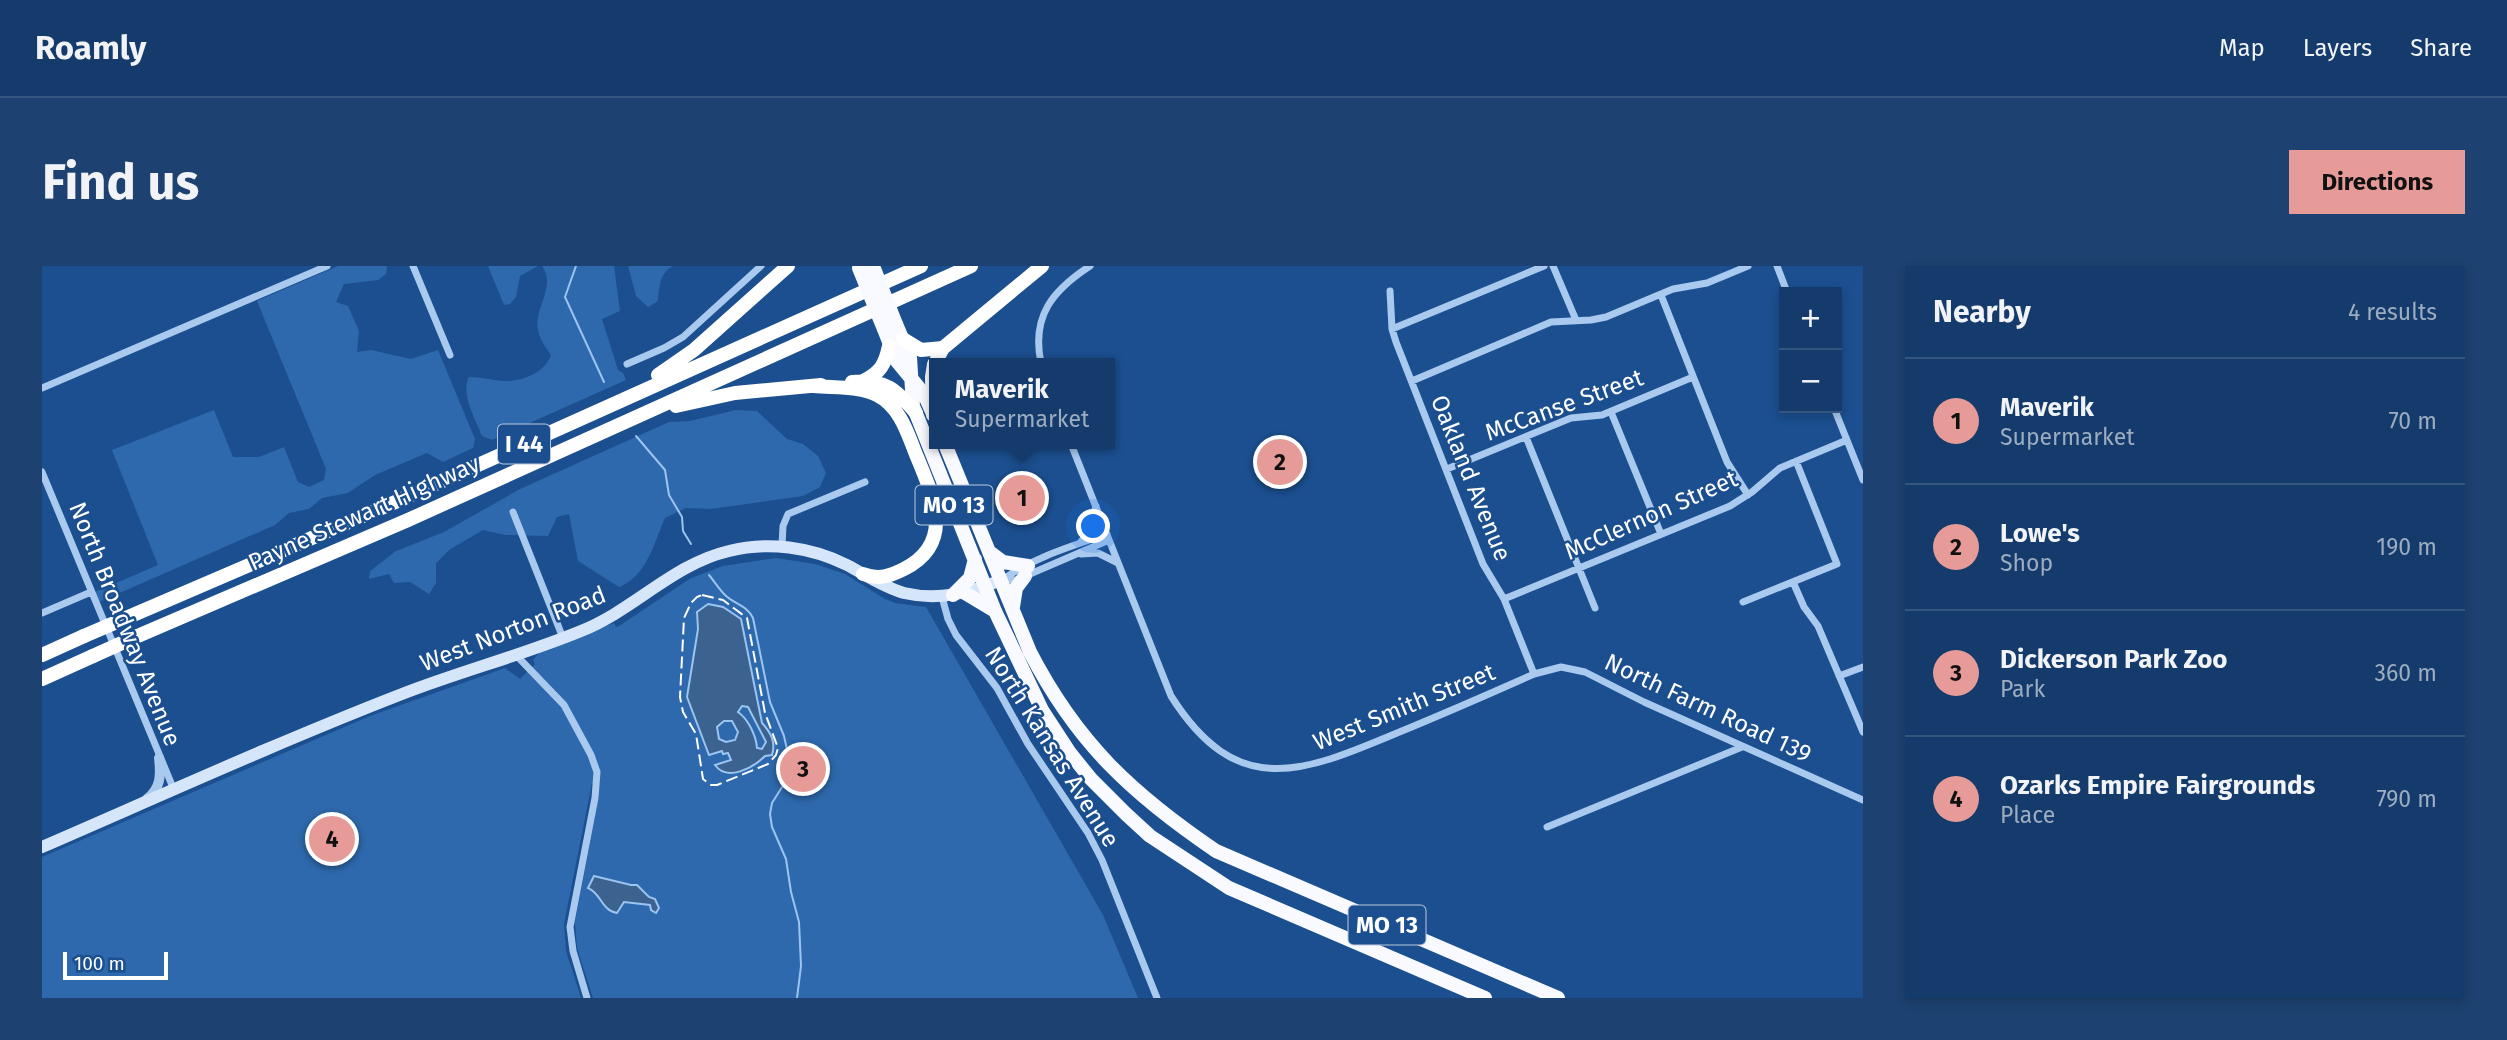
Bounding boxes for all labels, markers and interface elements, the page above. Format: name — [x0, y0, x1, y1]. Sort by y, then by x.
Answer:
text: Roamly — [35, 28, 146, 68]
text: Map — [2219, 34, 2265, 62]
text: Layers — [2303, 34, 2372, 62]
text: Share — [2410, 34, 2472, 62]
button: Directions — [2289, 150, 2465, 214]
text: Find us — [42, 153, 199, 212]
map controls — [1779, 287, 1842, 413]
button: + — [1779, 287, 1842, 350]
text: Nearby — [1933, 294, 2031, 330]
text: 4 results — [2348, 298, 2437, 326]
button: − — [1779, 350, 1842, 413]
popup — [929, 358, 1115, 449]
street label: McCanse Street — [1481, 363, 1647, 447]
text: Maverik — [955, 374, 1049, 405]
street label: Oakland Avenue — [1425, 391, 1517, 565]
text: Maverik — [2000, 392, 2094, 423]
text: Supermarket — [955, 405, 1089, 433]
text: 1 — [1951, 407, 1961, 435]
text: 70 m — [2388, 407, 2437, 435]
text: Supermarket — [2000, 423, 2135, 451]
road number: I 44 — [498, 424, 550, 463]
pin: 2 — [1257, 436, 1303, 488]
street label: Payne Stewart Highway — [244, 449, 484, 577]
street label: McClernon Street — [1560, 464, 1742, 566]
pin: 1 — [999, 472, 1045, 524]
road number: MO 13 — [916, 486, 992, 524]
street label: North Broadway Avenue — [63, 498, 187, 750]
your location — [1076, 509, 1110, 543]
text: Lowe's — [2000, 518, 2080, 549]
text: 2 — [1950, 533, 1962, 561]
text: 190 m — [2376, 533, 2437, 561]
text: Shop — [2000, 549, 2053, 577]
street label: West Norton Road — [416, 581, 610, 677]
street label: North Kansas Avenue — [979, 642, 1125, 852]
text: Dickerson Park Zoo — [2000, 644, 2228, 675]
street label: North Farm Road 139 — [1600, 648, 1816, 768]
street label: West Smith Street — [1309, 658, 1499, 756]
text: 3 — [1950, 659, 1962, 687]
text: 360 m — [2375, 659, 2437, 687]
text: Park — [2000, 675, 2045, 703]
pin: 3 — [780, 743, 826, 795]
text: Ozarks Empire Fairgrounds — [2000, 770, 2315, 801]
text: 4 — [1950, 785, 1963, 813]
text: 790 m — [2376, 785, 2437, 813]
text: Place — [2000, 801, 2055, 829]
pin: 4 — [309, 813, 355, 865]
road number: MO 13 — [1348, 905, 1426, 944]
scale bar — [63, 949, 168, 981]
text: 100 m — [74, 952, 125, 975]

